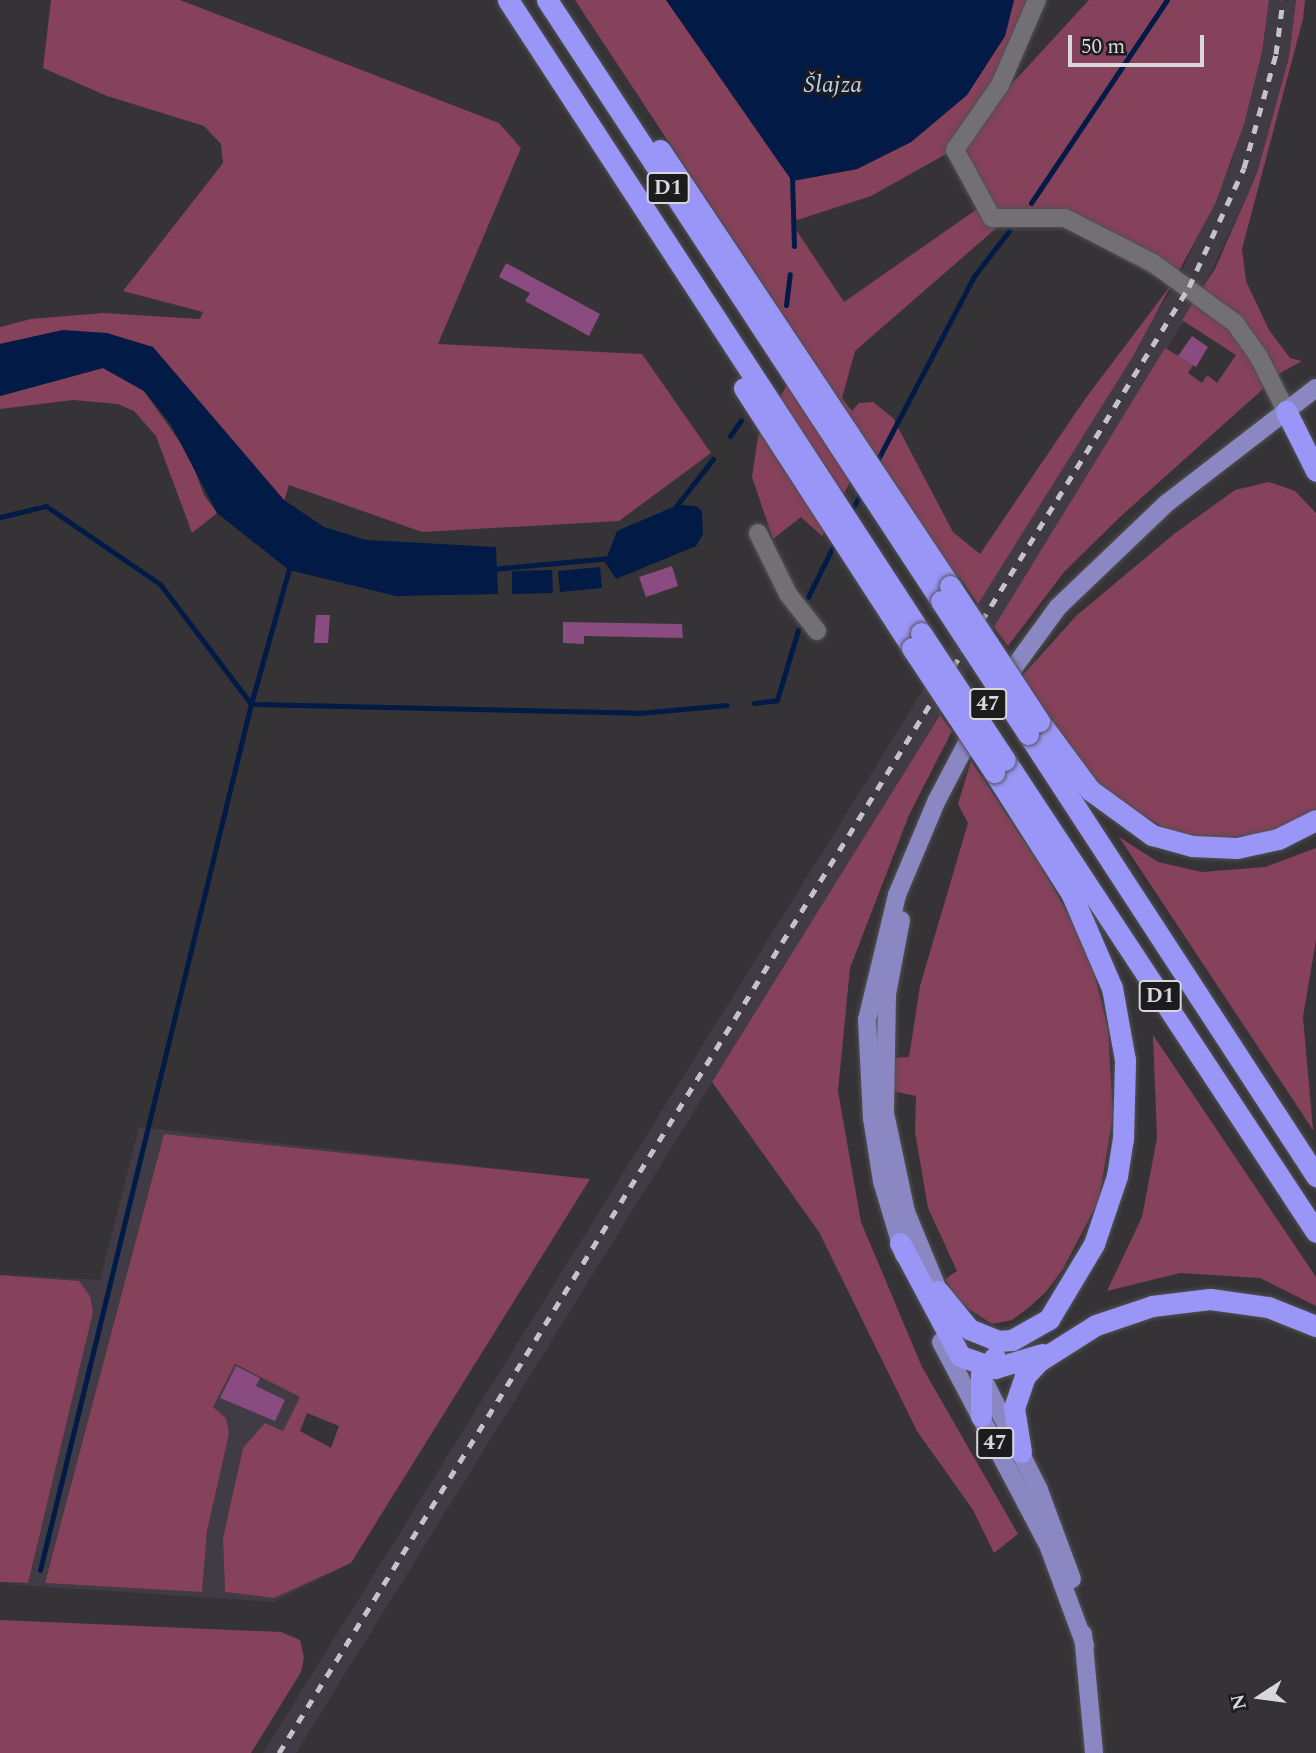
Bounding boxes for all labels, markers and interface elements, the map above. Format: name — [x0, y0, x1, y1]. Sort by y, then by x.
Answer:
scale bar — [1071, 21, 1208, 65]
text: 50 m — [1081, 31, 1125, 63]
water label: Šlajza — [804, 72, 862, 100]
road number: D1 — [645, 170, 691, 206]
road number: 47 — [969, 686, 1007, 722]
road number: D1 — [1137, 978, 1183, 1014]
road number: 47 — [976, 1426, 1014, 1460]
north arrow — [1225, 1662, 1295, 1732]
text: N — [1223, 1691, 1255, 1713]

